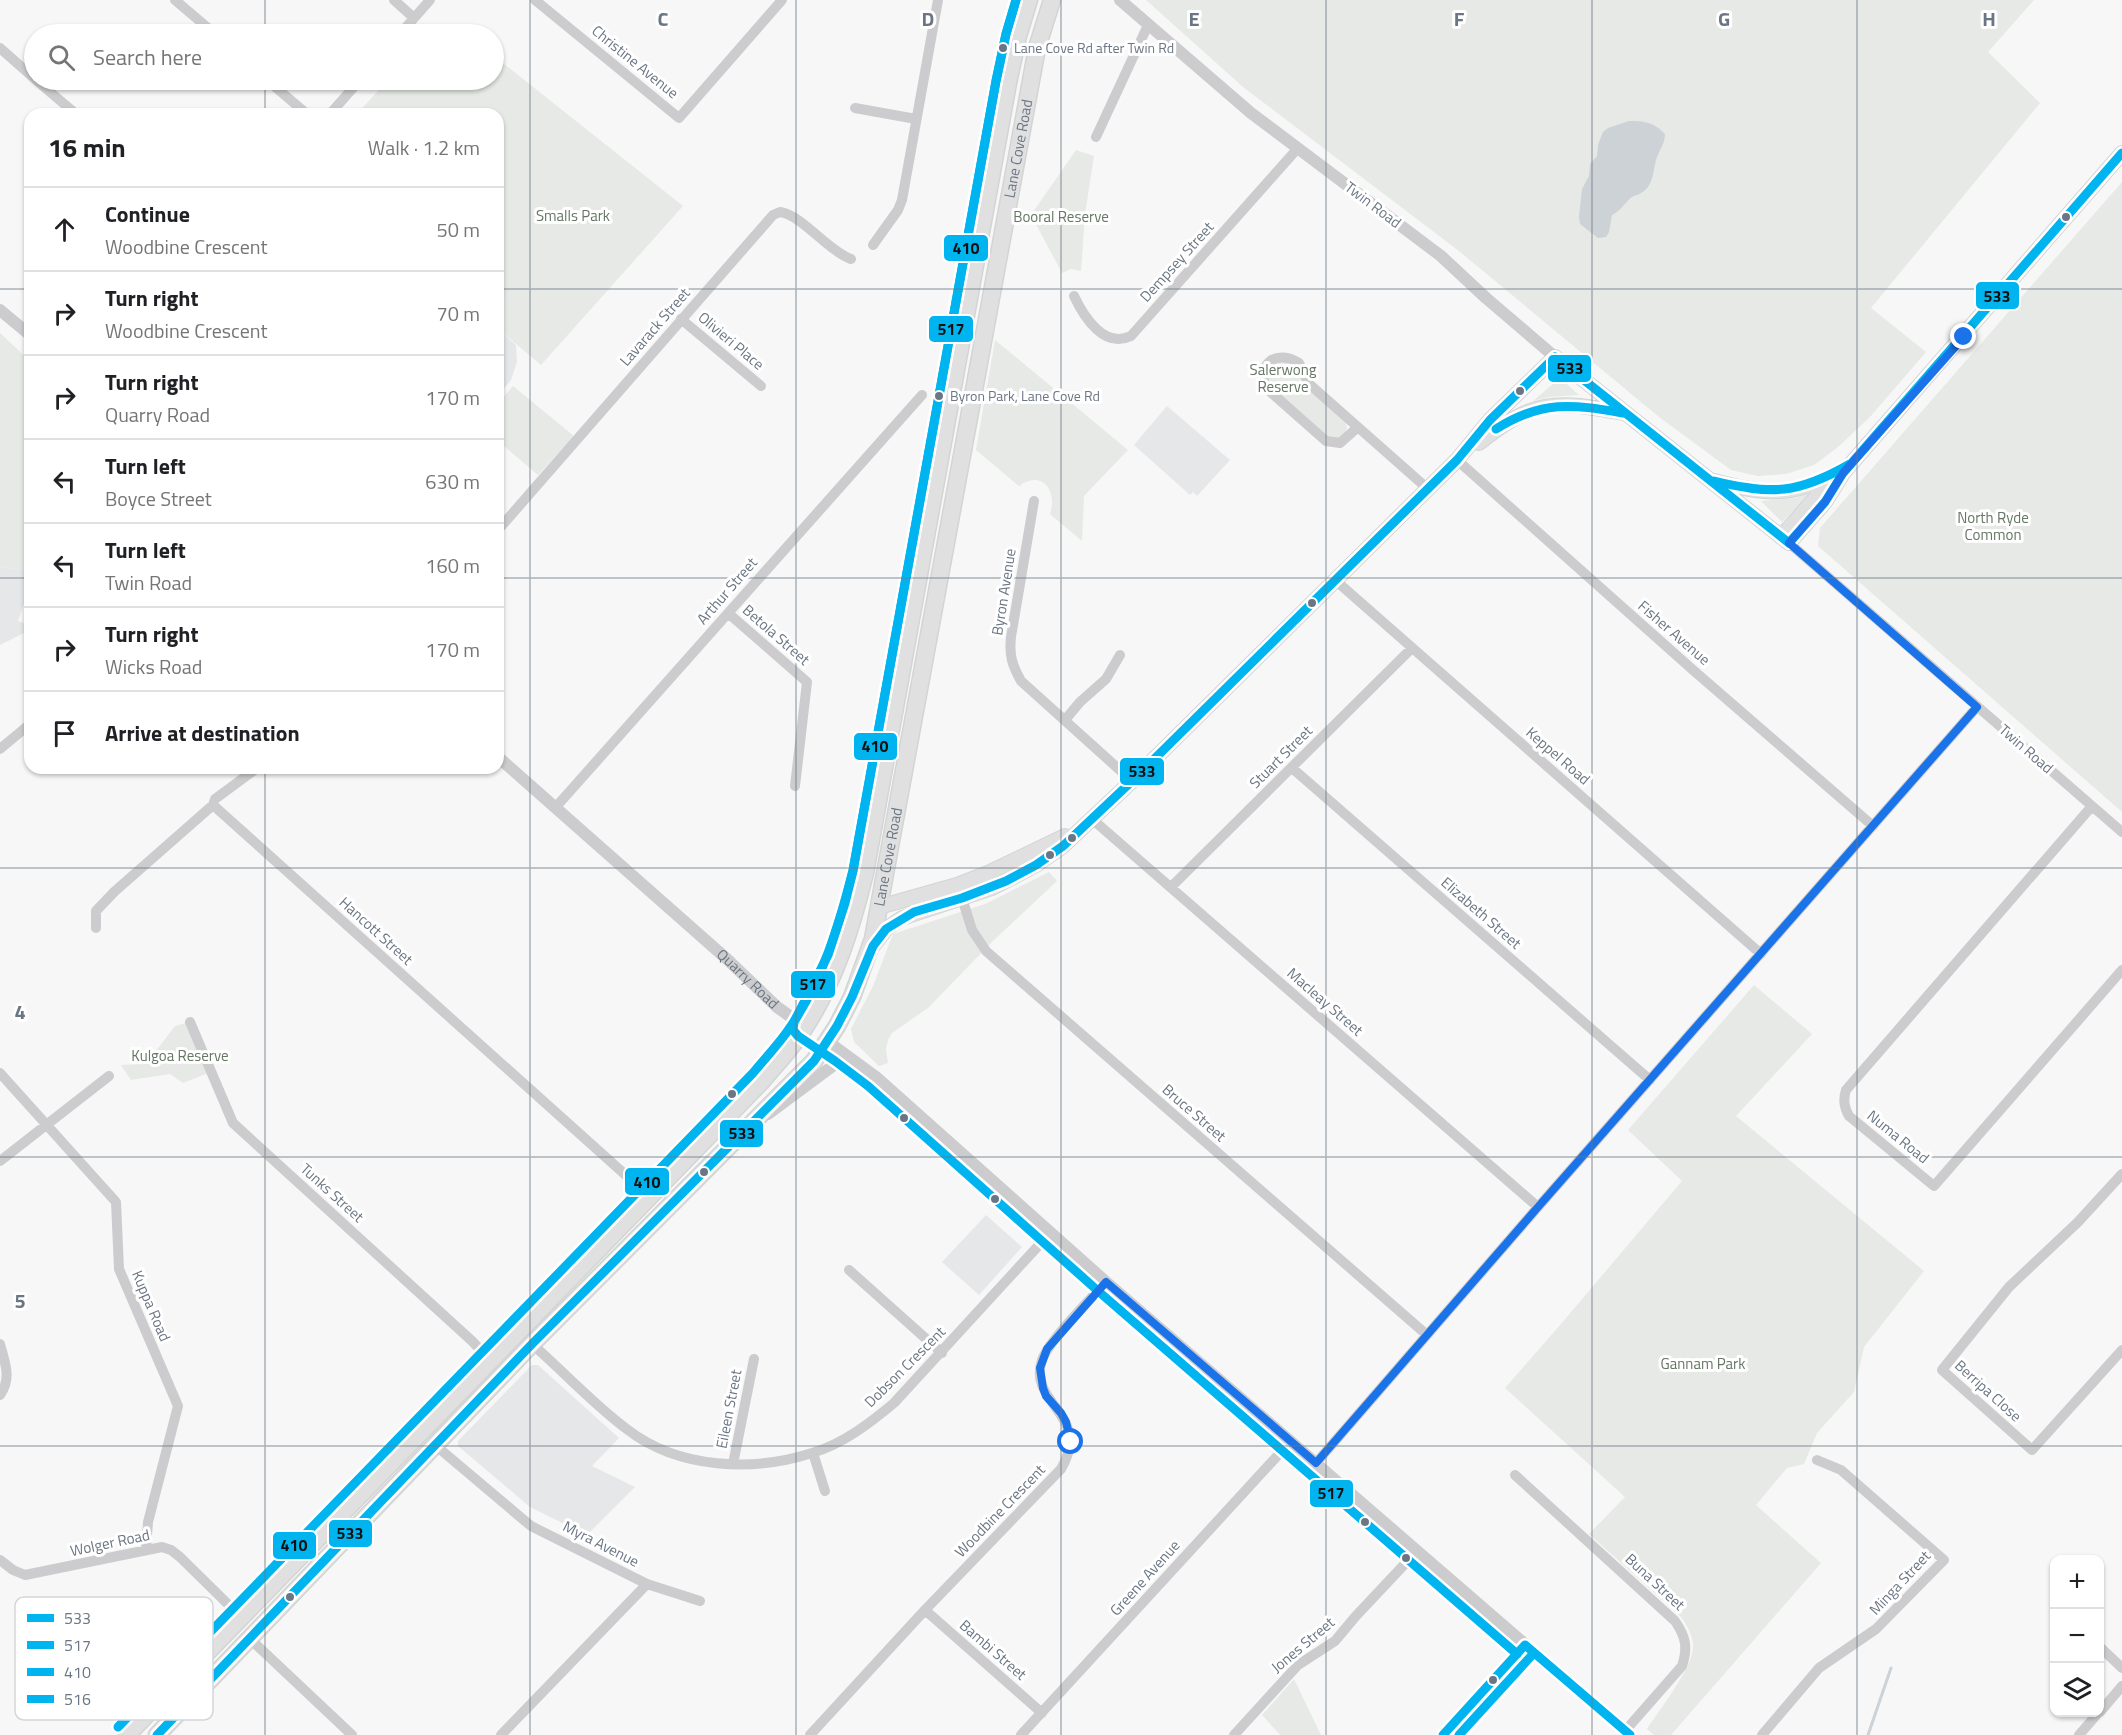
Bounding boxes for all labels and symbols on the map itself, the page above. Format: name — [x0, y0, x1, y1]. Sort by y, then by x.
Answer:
text: C — [658, 3, 669, 34]
text: D — [922, 3, 934, 34]
text: E — [1188, 3, 1200, 34]
text: F — [1454, 3, 1465, 34]
text: G — [1718, 3, 1730, 34]
text: H — [1982, 3, 1996, 34]
street label: Christine Avenue — [587, 19, 684, 104]
place label: Lane Cove Rd after Twin Rd — [1014, 37, 1174, 58]
marker: Lane Cove Rd after Twin Rd — [997, 42, 1009, 54]
street label: Lane Cove Road — [998, 97, 1038, 200]
street label: Twin Road — [1340, 176, 1406, 233]
park label: Smalls Park — [536, 204, 610, 227]
park label: Booral Reserve — [1013, 205, 1109, 228]
unlabelled marker — [2060, 211, 2072, 223]
street label: Dempsey Street — [1134, 216, 1220, 307]
line badge: 410 — [943, 234, 989, 262]
text: 410 — [953, 236, 979, 260]
line badge: 533 — [1975, 281, 2020, 310]
street label: Lavarack Street — [614, 282, 696, 371]
text: 533 — [1984, 284, 2010, 308]
street label: Olivieri Place — [693, 306, 770, 375]
line badge: 517 — [928, 315, 974, 343]
text: 517 — [938, 317, 964, 341]
route end — [1950, 323, 1976, 349]
line badge: 533 — [1547, 354, 1592, 383]
text: 533 — [1557, 356, 1583, 380]
park label: Salerwong Reserve — [1250, 358, 1317, 398]
place label: Byron Park, Lane Cove Rd — [950, 385, 1100, 406]
unlabelled marker — [1514, 385, 1526, 397]
marker: Byron Park, Lane Cove Rd — [933, 390, 945, 402]
park label: North Ryde Common — [1957, 506, 2029, 546]
street label: Byron Avenue — [985, 547, 1022, 637]
street label: Arthur Street — [691, 551, 763, 629]
street label: Fisher Avenue — [1633, 595, 1716, 671]
unlabelled marker — [1306, 597, 1318, 609]
street label: Betola Street — [737, 599, 816, 671]
street label: Twin Road — [1994, 718, 2059, 779]
street label: Stuart Street — [1244, 719, 1318, 793]
street label: Keppel Road — [1521, 721, 1596, 790]
line badge: 410 — [853, 732, 898, 761]
text: 410 — [862, 734, 888, 758]
line badge: 533 — [1119, 757, 1165, 786]
text: 533 — [1129, 759, 1155, 783]
street label: Lane Cove Road — [867, 806, 908, 908]
unlabelled marker — [1066, 832, 1078, 844]
unlabelled marker — [1044, 849, 1056, 861]
street label: Elizabeth Street — [1436, 871, 1527, 955]
street label: Hancott Street — [334, 891, 419, 971]
street label: Quarry Road — [712, 943, 784, 1014]
street label: Macleay Street — [1282, 962, 1369, 1042]
line badge: 517 — [790, 970, 836, 999]
text: 517 — [800, 972, 826, 996]
text: 4 — [14, 996, 26, 1027]
park label: Kulgoa Reserve — [131, 1044, 229, 1067]
street label: Bruce Street — [1157, 1078, 1232, 1147]
unlabelled marker — [726, 1088, 738, 1100]
street label: Numa Road — [1862, 1104, 1934, 1169]
unlabelled marker — [898, 1112, 910, 1124]
line badge: 533 — [719, 1119, 764, 1148]
text: 533 — [729, 1121, 755, 1145]
street label: Tunks Street — [295, 1158, 370, 1228]
unlabelled marker — [698, 1166, 710, 1178]
line badge: 410 — [624, 1167, 670, 1196]
text: 410 — [634, 1170, 660, 1194]
unlabelled marker — [989, 1193, 1001, 1205]
street label: Kuppa Road — [126, 1267, 177, 1345]
text: 5 — [14, 1285, 26, 1316]
street label: Dobson Crescent — [859, 1320, 951, 1413]
park label: Gannam Park — [1661, 1352, 1745, 1375]
street label: Berripa Close — [1950, 1354, 2027, 1427]
street label: Eileen Street — [710, 1367, 748, 1450]
route start — [1057, 1428, 1083, 1454]
street label: Woodbine Crescent — [949, 1458, 1051, 1562]
line badge: 517 — [1309, 1479, 1354, 1508]
text: 517 — [1318, 1481, 1344, 1505]
street label: Myra Avenue — [559, 1515, 643, 1573]
unlabelled marker — [1359, 1516, 1371, 1528]
line badge: 533 — [328, 1519, 373, 1548]
text: 533 — [337, 1521, 363, 1545]
street label: Wolger Road — [68, 1523, 152, 1562]
line badge: 410 — [272, 1531, 317, 1560]
text: 410 — [281, 1533, 307, 1557]
street label: Greene Avenue — [1104, 1535, 1185, 1621]
street label: Minga Street — [1864, 1545, 1936, 1620]
street label: Buna Street — [1620, 1548, 1691, 1616]
unlabelled marker — [1400, 1552, 1412, 1564]
unlabelled marker — [284, 1591, 296, 1603]
legend — [15, 1597, 213, 1720]
text: 533 — [64, 1606, 91, 1630]
street label: Jones Street — [1266, 1611, 1340, 1678]
street label: Bambi Street — [955, 1614, 1033, 1686]
text: 517 — [64, 1633, 91, 1657]
text: 410 — [64, 1660, 91, 1684]
unlabelled marker — [1487, 1674, 1499, 1686]
text: 516 — [64, 1687, 91, 1711]

